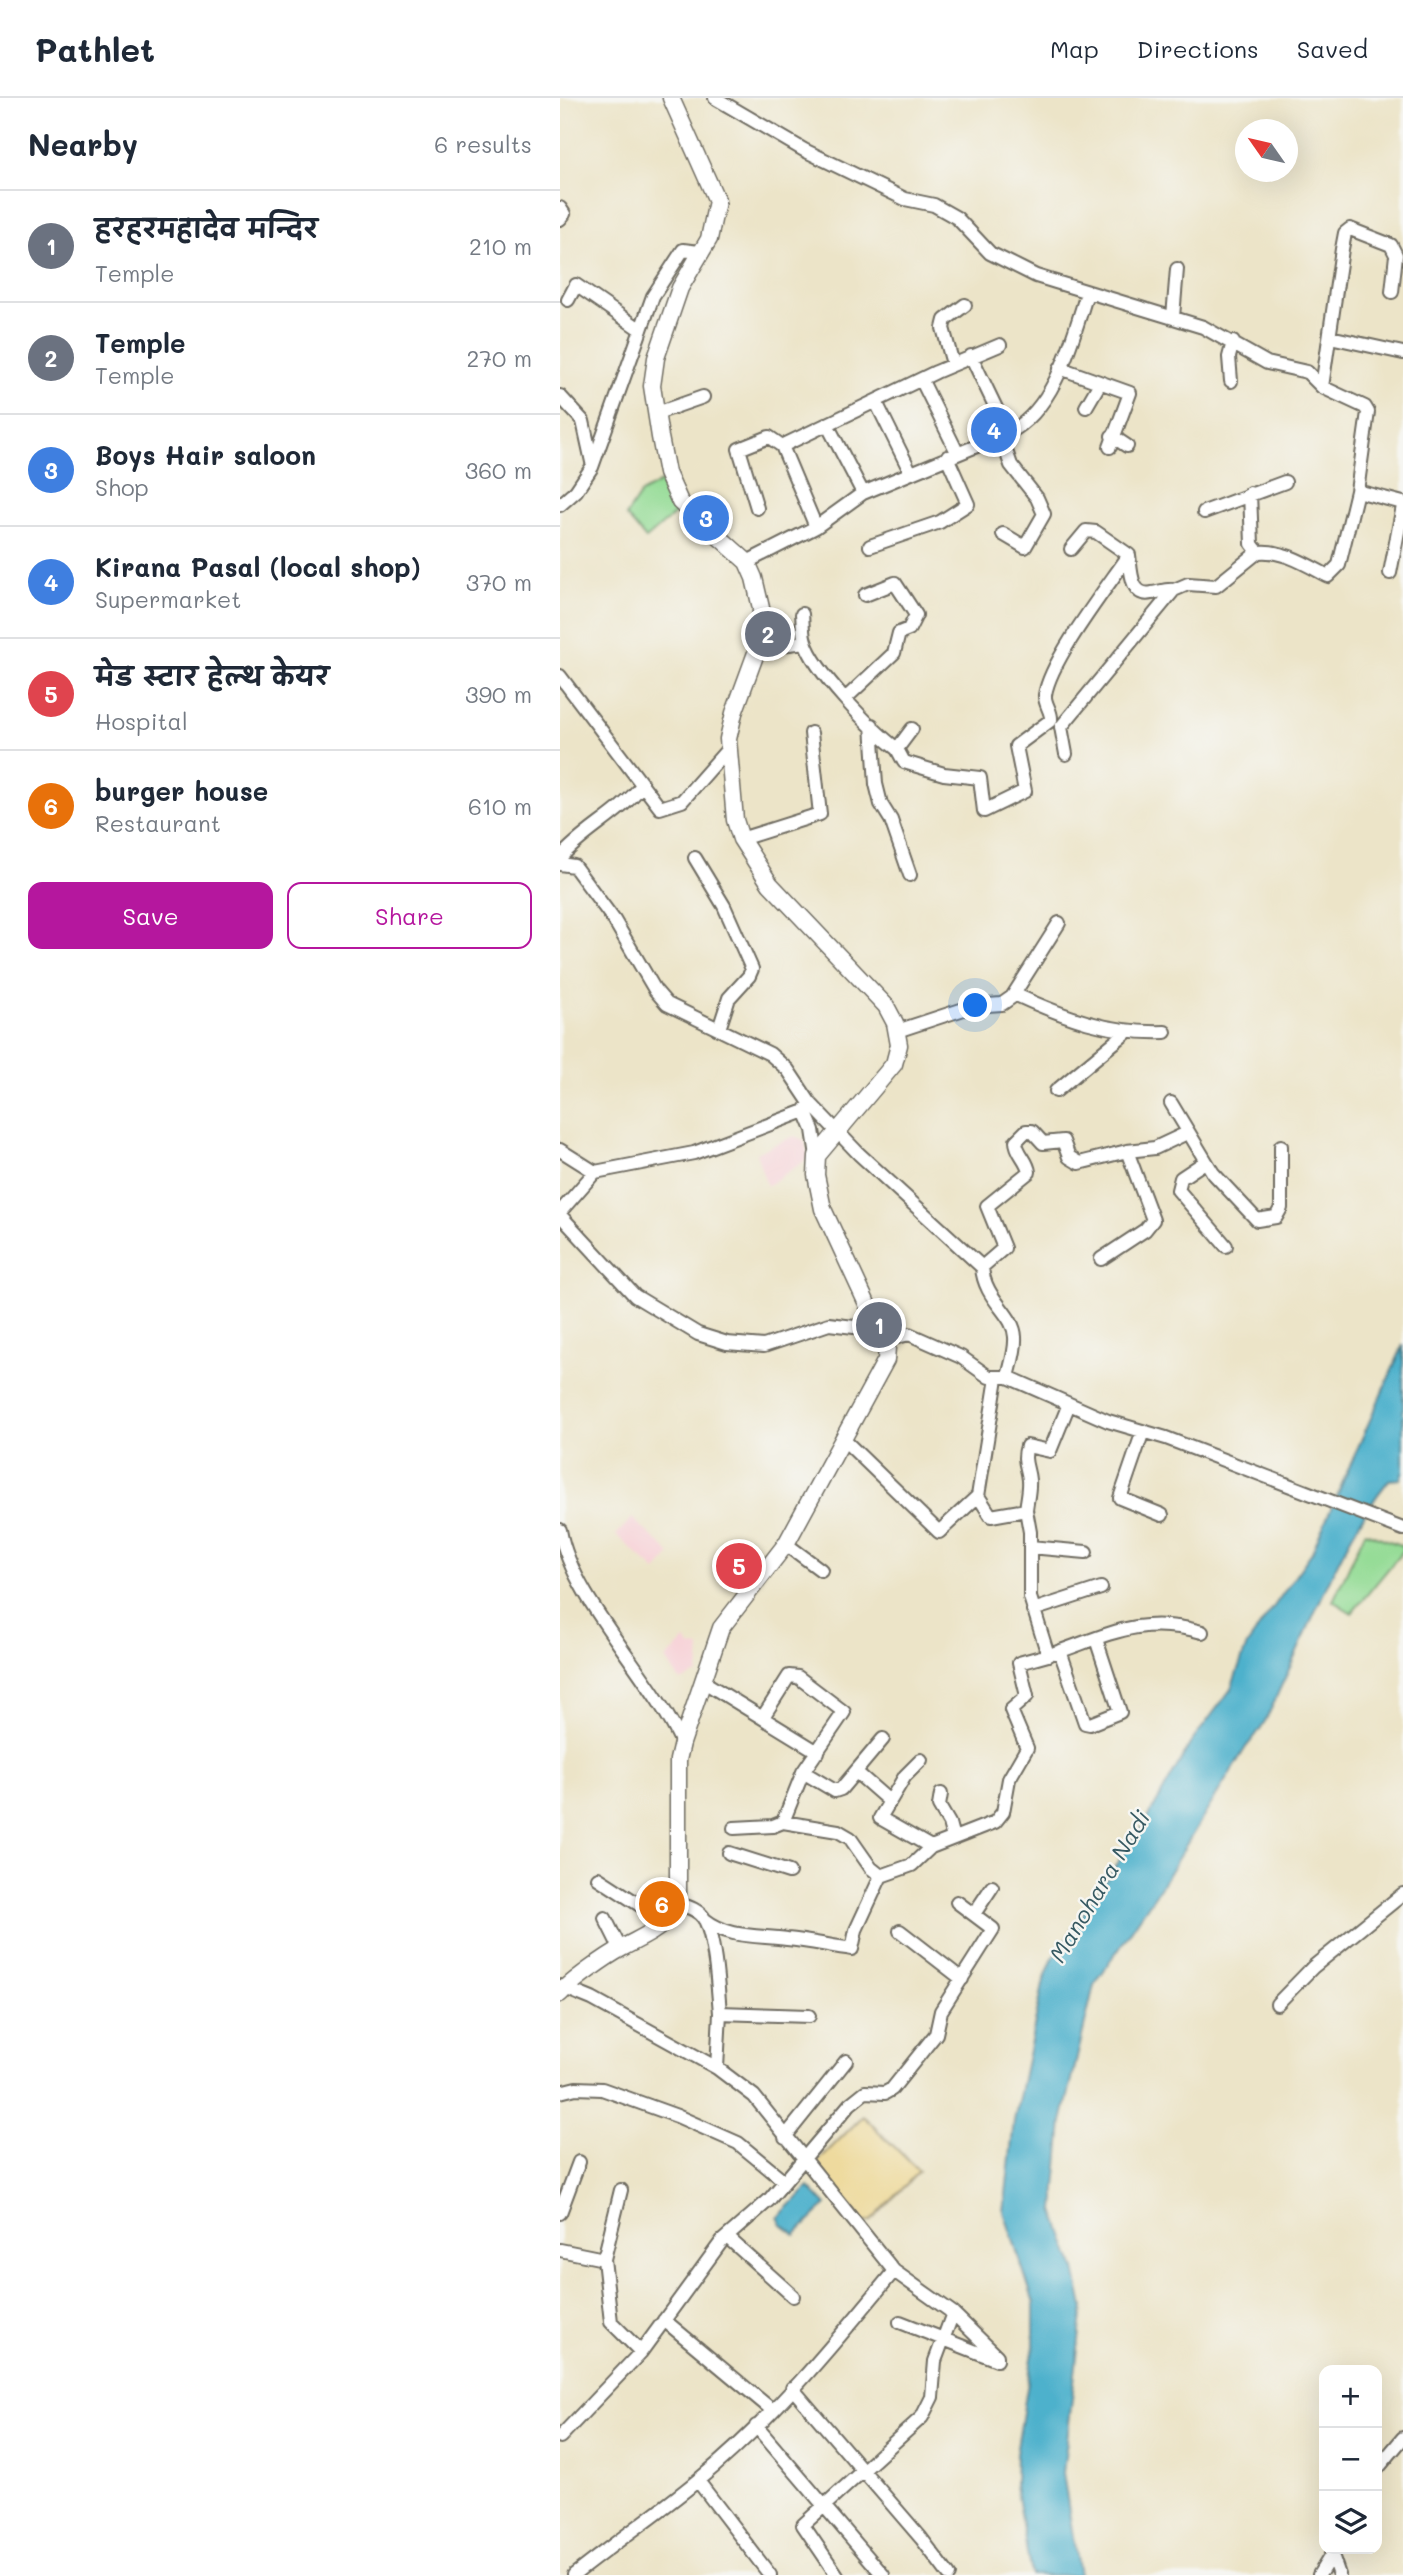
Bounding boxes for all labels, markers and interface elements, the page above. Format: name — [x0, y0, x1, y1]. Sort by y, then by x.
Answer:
text: Pathlet — [35, 27, 155, 70]
text: Map — [1050, 33, 1099, 64]
text: Directions — [1137, 33, 1259, 64]
text: Saved — [1297, 33, 1368, 64]
north arrow — [1235, 119, 1298, 182]
text: Nearby — [28, 124, 138, 164]
text: 6 results — [434, 129, 532, 159]
text: हरहरमहादेव मन्दिर — [95, 211, 318, 245]
text: 1 — [46, 231, 56, 261]
text: 210 m — [469, 231, 532, 261]
text: Temple — [95, 258, 175, 288]
text: Temple — [95, 326, 185, 360]
text: 2 — [45, 343, 57, 373]
text: 270 m — [467, 343, 532, 373]
text: Temple — [95, 360, 175, 390]
pin: 4 — [971, 404, 1017, 456]
text: Boys Hair saloon — [95, 438, 316, 472]
text: 3 — [44, 455, 58, 485]
text: 360 m — [465, 455, 532, 485]
text: Shop — [95, 472, 149, 502]
pin: 3 — [683, 492, 729, 544]
text: Kirana Pasal (local shop) — [95, 550, 421, 584]
text: 4 — [44, 567, 58, 597]
text: 370 m — [466, 567, 532, 597]
text: Supermarket — [95, 584, 241, 614]
pin: 2 — [745, 608, 791, 660]
text: मेड स्टार हेल्थ केयर — [95, 659, 329, 693]
text: 5 — [44, 679, 58, 709]
text: 390 m — [465, 679, 532, 709]
text: Hospital — [95, 706, 188, 736]
text: burger house — [95, 774, 268, 808]
text: 6 — [44, 791, 58, 821]
text: 610 m — [468, 791, 532, 821]
text: Restaurant — [95, 808, 221, 838]
button: Save — [28, 882, 273, 949]
button: Share — [287, 882, 532, 949]
your location — [958, 988, 992, 1022]
pin: 1 — [856, 1299, 902, 1351]
pin: 5 — [716, 1540, 762, 1592]
water label: Manohara Nadi — [1042, 1804, 1156, 1968]
pin: 6 — [639, 1878, 685, 1930]
map controls — [1319, 2365, 1382, 2554]
button: + — [1319, 2365, 1382, 2428]
button: − — [1319, 2428, 1382, 2491]
button: layers — [1319, 2491, 1382, 2554]

